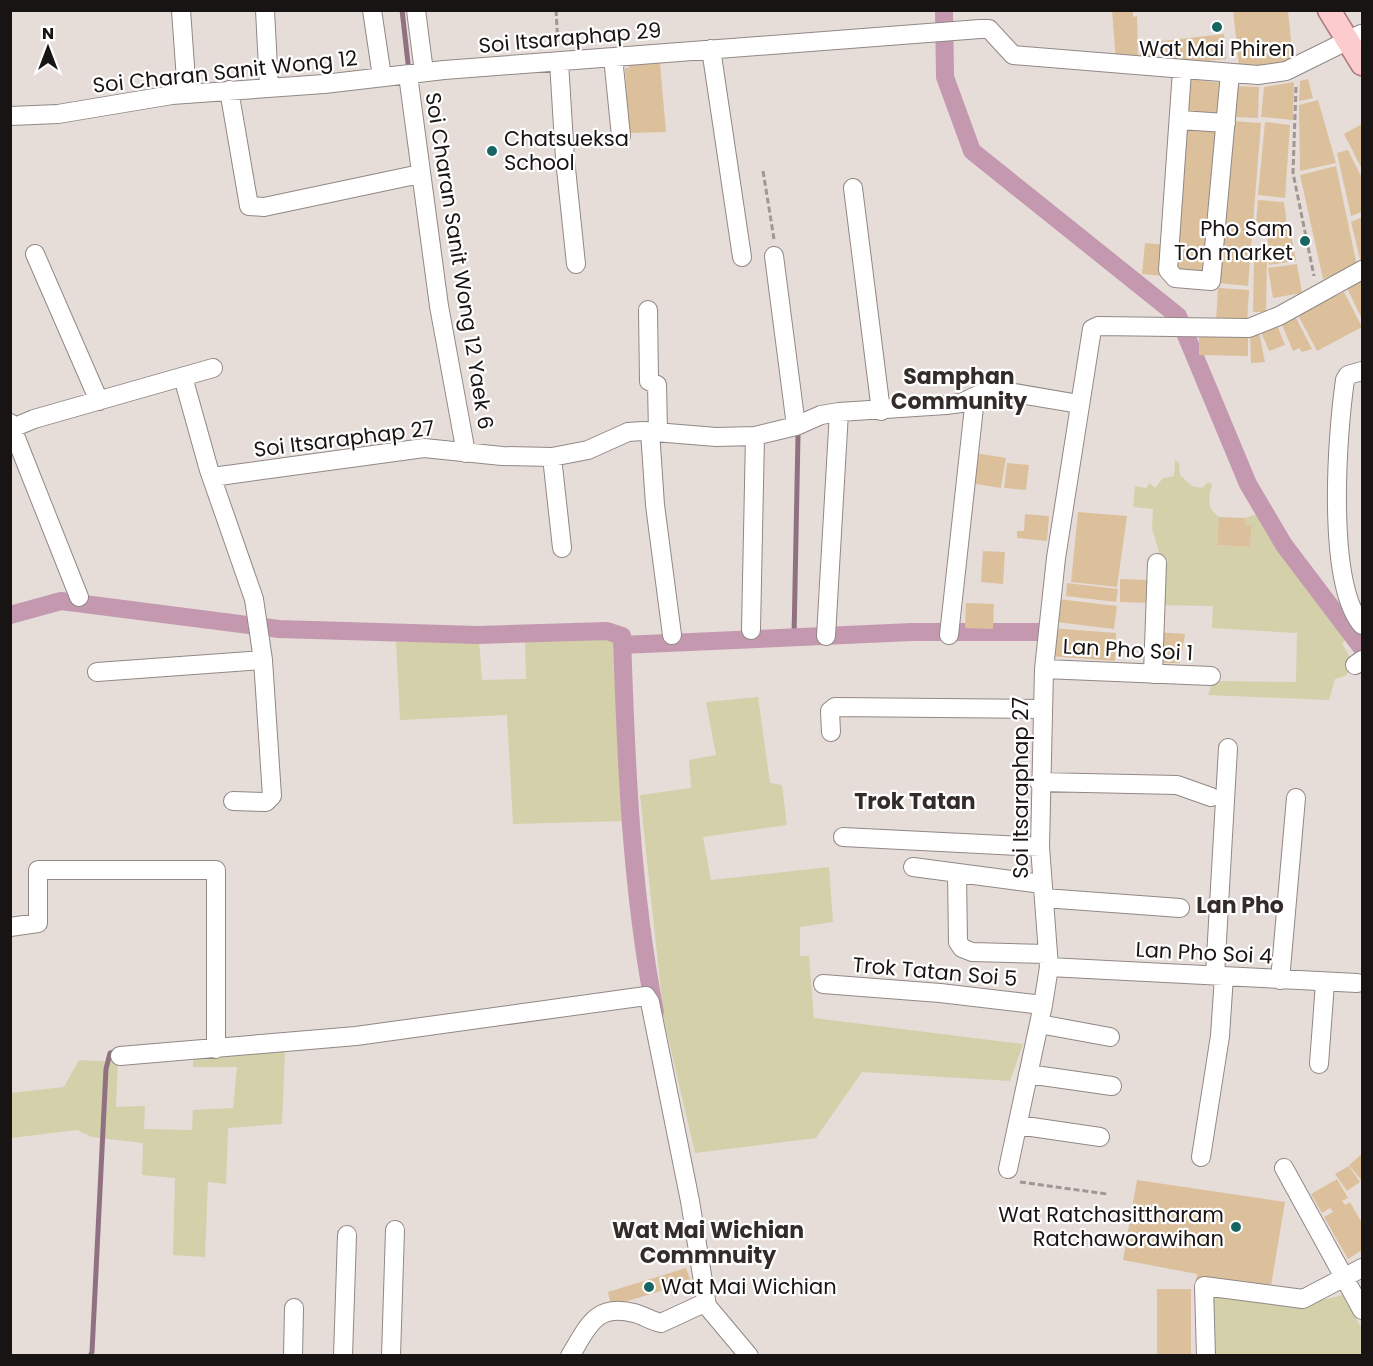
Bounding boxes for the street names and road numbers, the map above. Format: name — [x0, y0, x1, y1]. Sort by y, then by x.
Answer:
street label: Soi Itsaraphap 29 — [477, 15, 663, 60]
street label: Soi Charan Sanit Wong 12 — [91, 43, 359, 100]
street label: Soi Charan Sanit Wong 12 Yaek 6 — [419, 90, 500, 431]
street label: Soi Itsaraphap 27 — [252, 413, 436, 464]
street label: Lan Pho Soi 1 — [1062, 632, 1194, 667]
street label: Soi Itsaraphap 27 — [1006, 697, 1035, 879]
street label: Lan Pho Soi 4 — [1135, 934, 1273, 971]
street label: Trok Tatan Soi 5 — [851, 950, 1019, 993]

